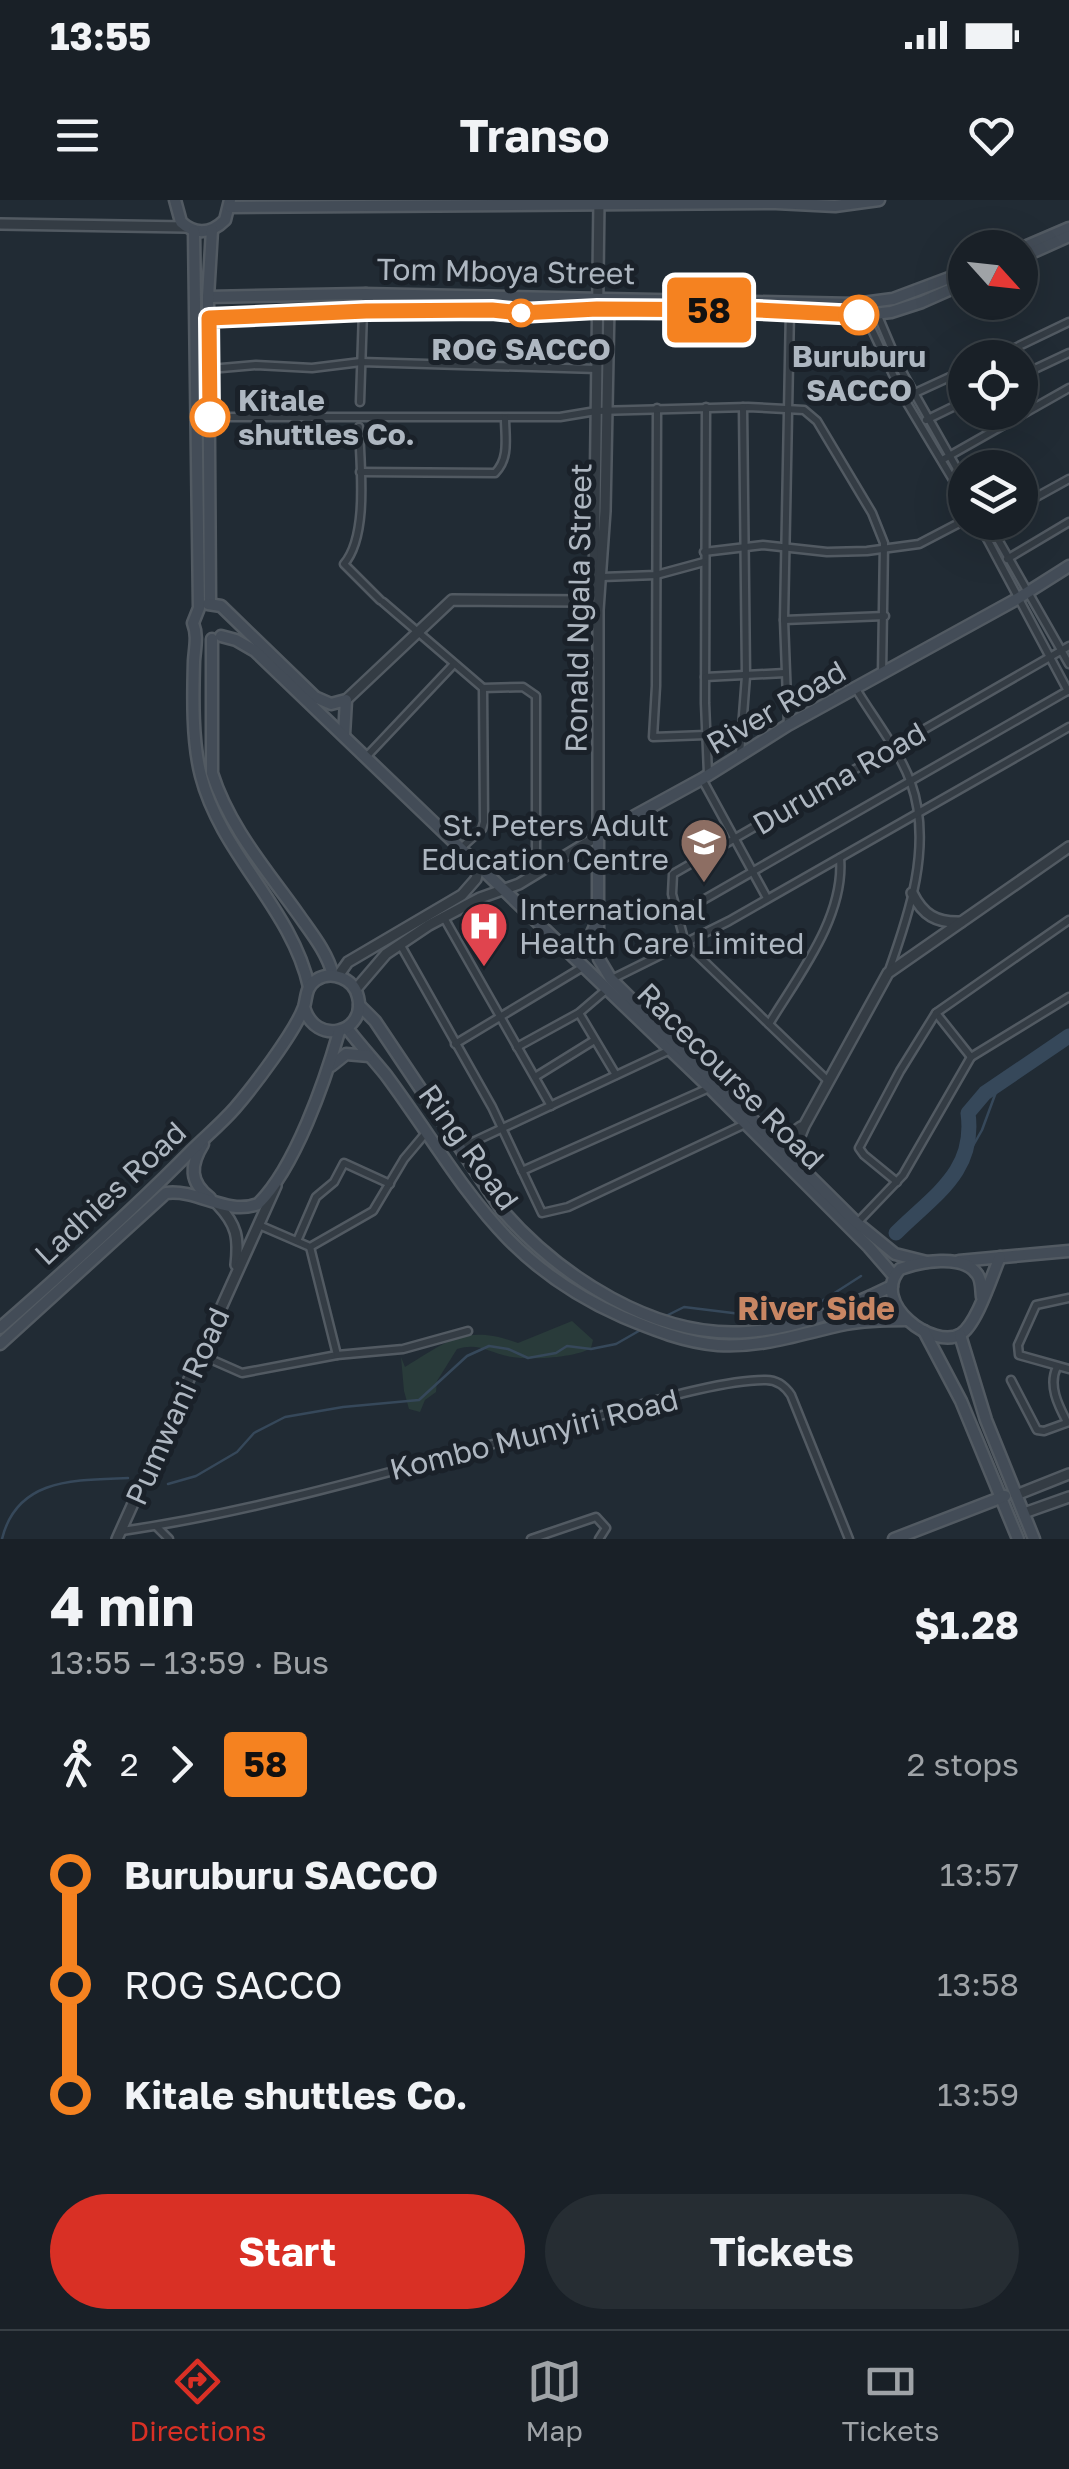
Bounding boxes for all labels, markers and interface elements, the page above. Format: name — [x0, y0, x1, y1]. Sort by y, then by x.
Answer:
text: 13:55 — [50, 13, 151, 58]
icon: menu — [50, 108, 105, 163]
text: Transo — [460, 108, 609, 162]
icon: heart — [964, 108, 1019, 163]
north arrow — [948, 230, 1038, 320]
map controls — [948, 230, 1038, 540]
street label: Tom Mboya Street — [376, 251, 636, 291]
line badge: 58 — [664, 278, 754, 342]
text: 58 — [687, 289, 731, 331]
marker: Buruburu SACCO — [840, 296, 878, 334]
marker: ROG SACCO — [508, 300, 534, 326]
place label: ROG SACCO — [431, 331, 611, 367]
place label: Buruburu SACCO — [792, 338, 926, 408]
button: locate — [948, 340, 1038, 430]
place label: Kitale shuttles Co. — [238, 382, 415, 452]
marker: Kitale shuttles Co. — [191, 398, 229, 436]
button: layers — [948, 450, 1038, 540]
street label: Ronald Ngala Street — [557, 463, 599, 753]
street label: River Road — [700, 653, 852, 761]
street label: Duruma Road — [746, 714, 932, 842]
place label: St. Peters Adult Education Centre — [421, 807, 669, 877]
school or university icon: St. Peters Adult Education Centre — [678, 816, 730, 884]
place label: International Health Care Limited — [519, 891, 804, 961]
hospital icon: International Health Care Limited — [458, 900, 510, 968]
street label: Racecourse Road — [630, 975, 832, 1177]
street label: Ring Road — [411, 1077, 527, 1217]
street label: Ladhies Road — [27, 1114, 193, 1272]
district label: River Side — [737, 1289, 895, 1327]
street label: Pumwani Road — [117, 1302, 237, 1510]
street label: Kombo Munyiri Road — [386, 1381, 682, 1487]
text: 4 min — [50, 1572, 195, 1638]
text: $1.28 — [914, 1602, 1019, 1647]
text: 13:55 – 13:59 · Bus — [50, 1643, 329, 1681]
icon: walk — [50, 1737, 105, 1792]
icon: forward — [154, 1737, 209, 1792]
text: 58 — [244, 1743, 287, 1785]
text: 2 — [120, 1745, 139, 1783]
text: 2 stops — [907, 1745, 1019, 1783]
text: Buruburu SACCO — [124, 1852, 438, 1897]
text: 13:57 — [940, 1855, 1019, 1893]
text: ROG SACCO — [124, 1962, 343, 2007]
text: 13:58 — [937, 1965, 1019, 2003]
text: Kitale shuttles Co. — [124, 2072, 468, 2117]
text: 13:59 — [937, 2075, 1019, 2113]
button: Start — [50, 2194, 525, 2309]
button: Tickets — [545, 2194, 1019, 2309]
tab: Directions — [130, 2354, 266, 2447]
tab: Map — [526, 2354, 583, 2447]
tab: Tickets — [842, 2354, 939, 2447]

